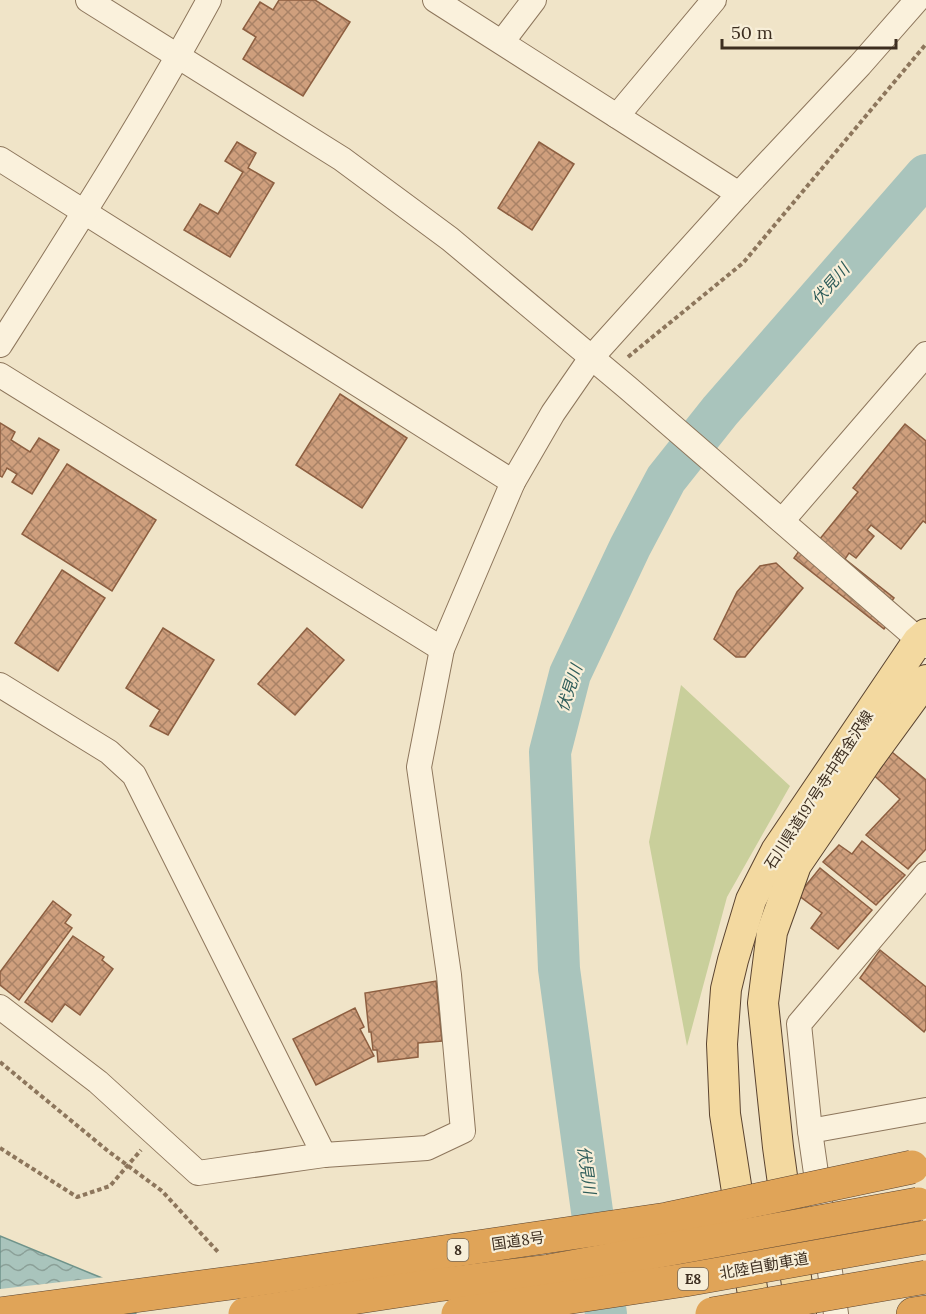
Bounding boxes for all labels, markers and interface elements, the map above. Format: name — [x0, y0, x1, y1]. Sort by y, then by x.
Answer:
scale bar — [722, 12, 896, 50]
text: 50 m — [731, 21, 773, 44]
water label: 伏見川 — [807, 258, 855, 309]
water label: 伏見川 — [552, 660, 587, 714]
street label: 石川県道197号寺中西金沢線 — [760, 707, 877, 873]
water label: 伏見川 — [574, 1145, 601, 1197]
street label: 国道8号 — [490, 1227, 546, 1254]
road number: 8 — [448, 1239, 468, 1261]
street label: 北陸自動車道 — [718, 1248, 810, 1283]
road number: E8 — [678, 1268, 708, 1290]

